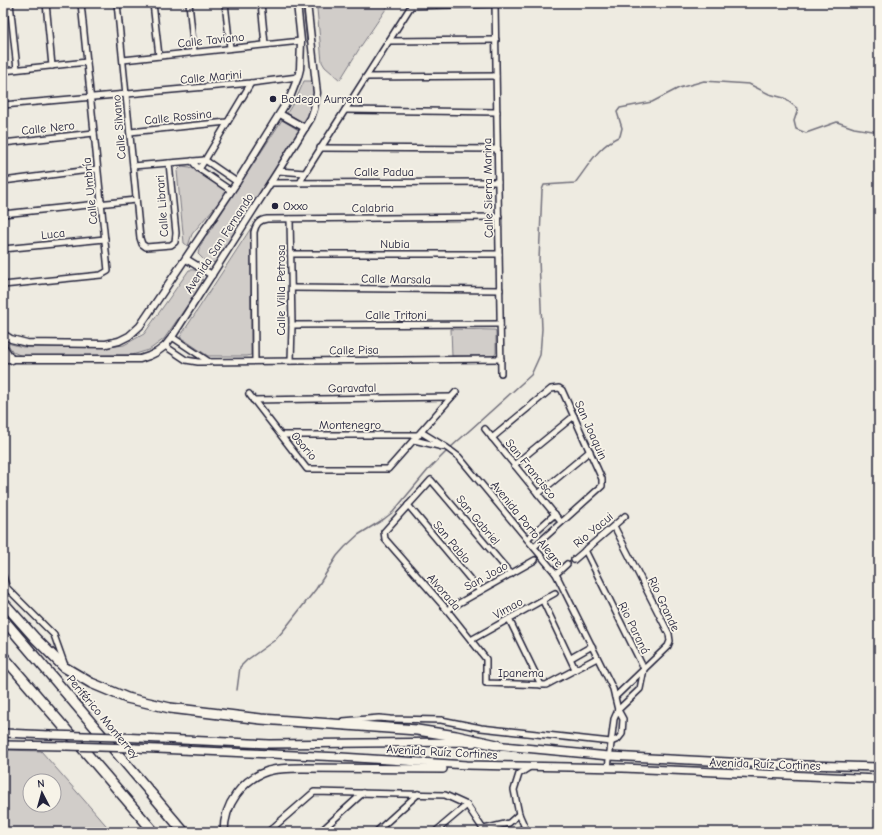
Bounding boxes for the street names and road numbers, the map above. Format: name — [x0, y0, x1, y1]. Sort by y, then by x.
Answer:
street label: Calle Taviano — [177, 30, 245, 50]
street label: Calle Marini — [180, 67, 242, 87]
street label: Calle Silvano — [109, 94, 129, 160]
street label: Calle Rossina — [144, 107, 212, 127]
street label: Calle Nero — [21, 118, 75, 138]
street label: Calle Sierra Marina — [480, 138, 496, 238]
street label: Calle Umbría — [80, 157, 100, 225]
street label: Calle Padua — [354, 165, 414, 179]
street label: Calle Librari — [153, 174, 171, 238]
street label: Avenida San Fernando — [181, 190, 257, 296]
street label: Calabria — [352, 201, 394, 215]
street label: Luca — [40, 226, 66, 242]
street label: Nubia — [380, 237, 410, 251]
street label: Calle Villa Petrosa — [274, 244, 288, 336]
street label: Calle Marsala — [361, 271, 431, 287]
street label: Calle Tritoni — [365, 308, 427, 322]
street label: Calle Pisa — [329, 343, 379, 357]
street label: Garavatal — [328, 381, 376, 395]
street label: San Joaquin — [572, 398, 610, 462]
street label: Montenegro — [319, 418, 381, 432]
street label: Osorio — [288, 429, 320, 463]
street label: San Francisco — [502, 436, 560, 502]
street label: Avenida Porto Alegre — [488, 478, 566, 570]
street label: San Gabriel — [453, 492, 503, 548]
street label: Rio Yacui — [570, 509, 616, 551]
street label: San Pablo — [430, 518, 474, 566]
street label: San Joao — [462, 558, 510, 594]
street label: Alvorada — [424, 571, 464, 613]
street label: Rio Grande — [645, 575, 683, 633]
street label: Vimao — [491, 594, 525, 622]
street label: Rio Paraná — [615, 600, 653, 656]
street label: Ipanema — [498, 666, 544, 680]
street label: Periférico Monterrey — [64, 672, 143, 762]
street label: Avenida Ruíz Cortines — [386, 742, 498, 762]
street label: Avenida Ruíz Cortines — [709, 755, 821, 773]

